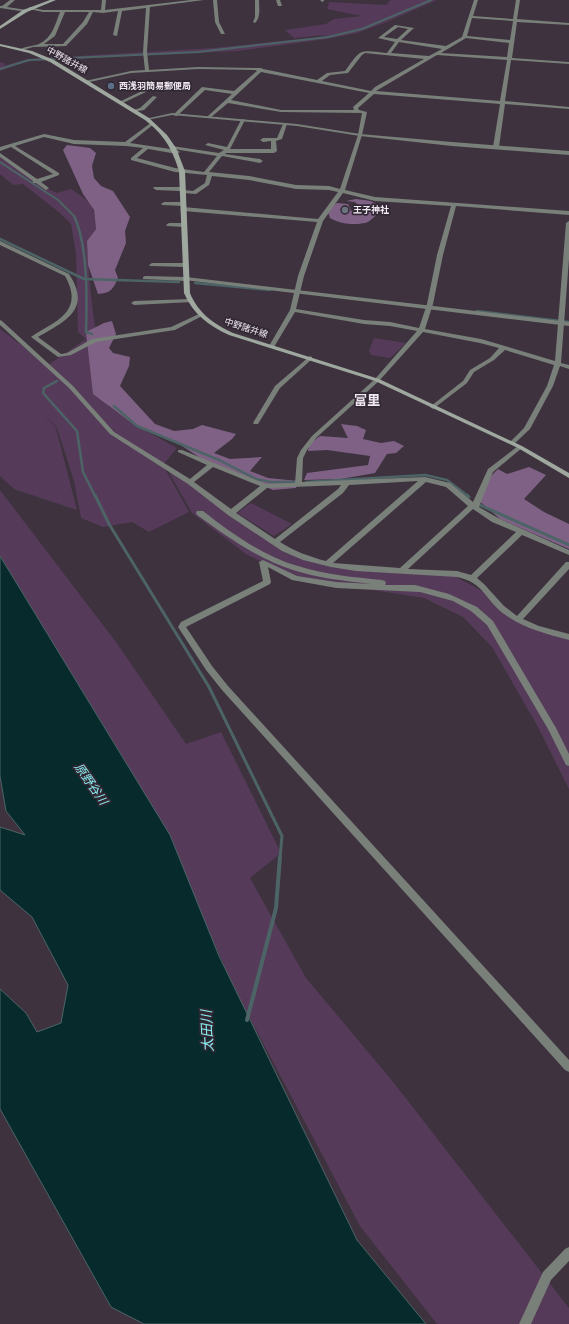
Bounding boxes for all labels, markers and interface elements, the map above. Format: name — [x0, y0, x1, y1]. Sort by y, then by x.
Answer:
street label: 中野諸井線 — [44, 43, 91, 77]
place label: 西浅羽簡易郵便局 — [119, 79, 191, 92]
marker: 西浅羽簡易郵便局 — [106, 81, 116, 91]
place label: 王子神社 — [353, 203, 389, 216]
marker: 王子神社 — [340, 205, 350, 215]
street label: 中野諸井線 — [223, 314, 271, 341]
district label: 富里 — [354, 391, 380, 409]
water label: 原野谷川 — [71, 759, 113, 810]
water label: 太田川 — [196, 1008, 217, 1052]

